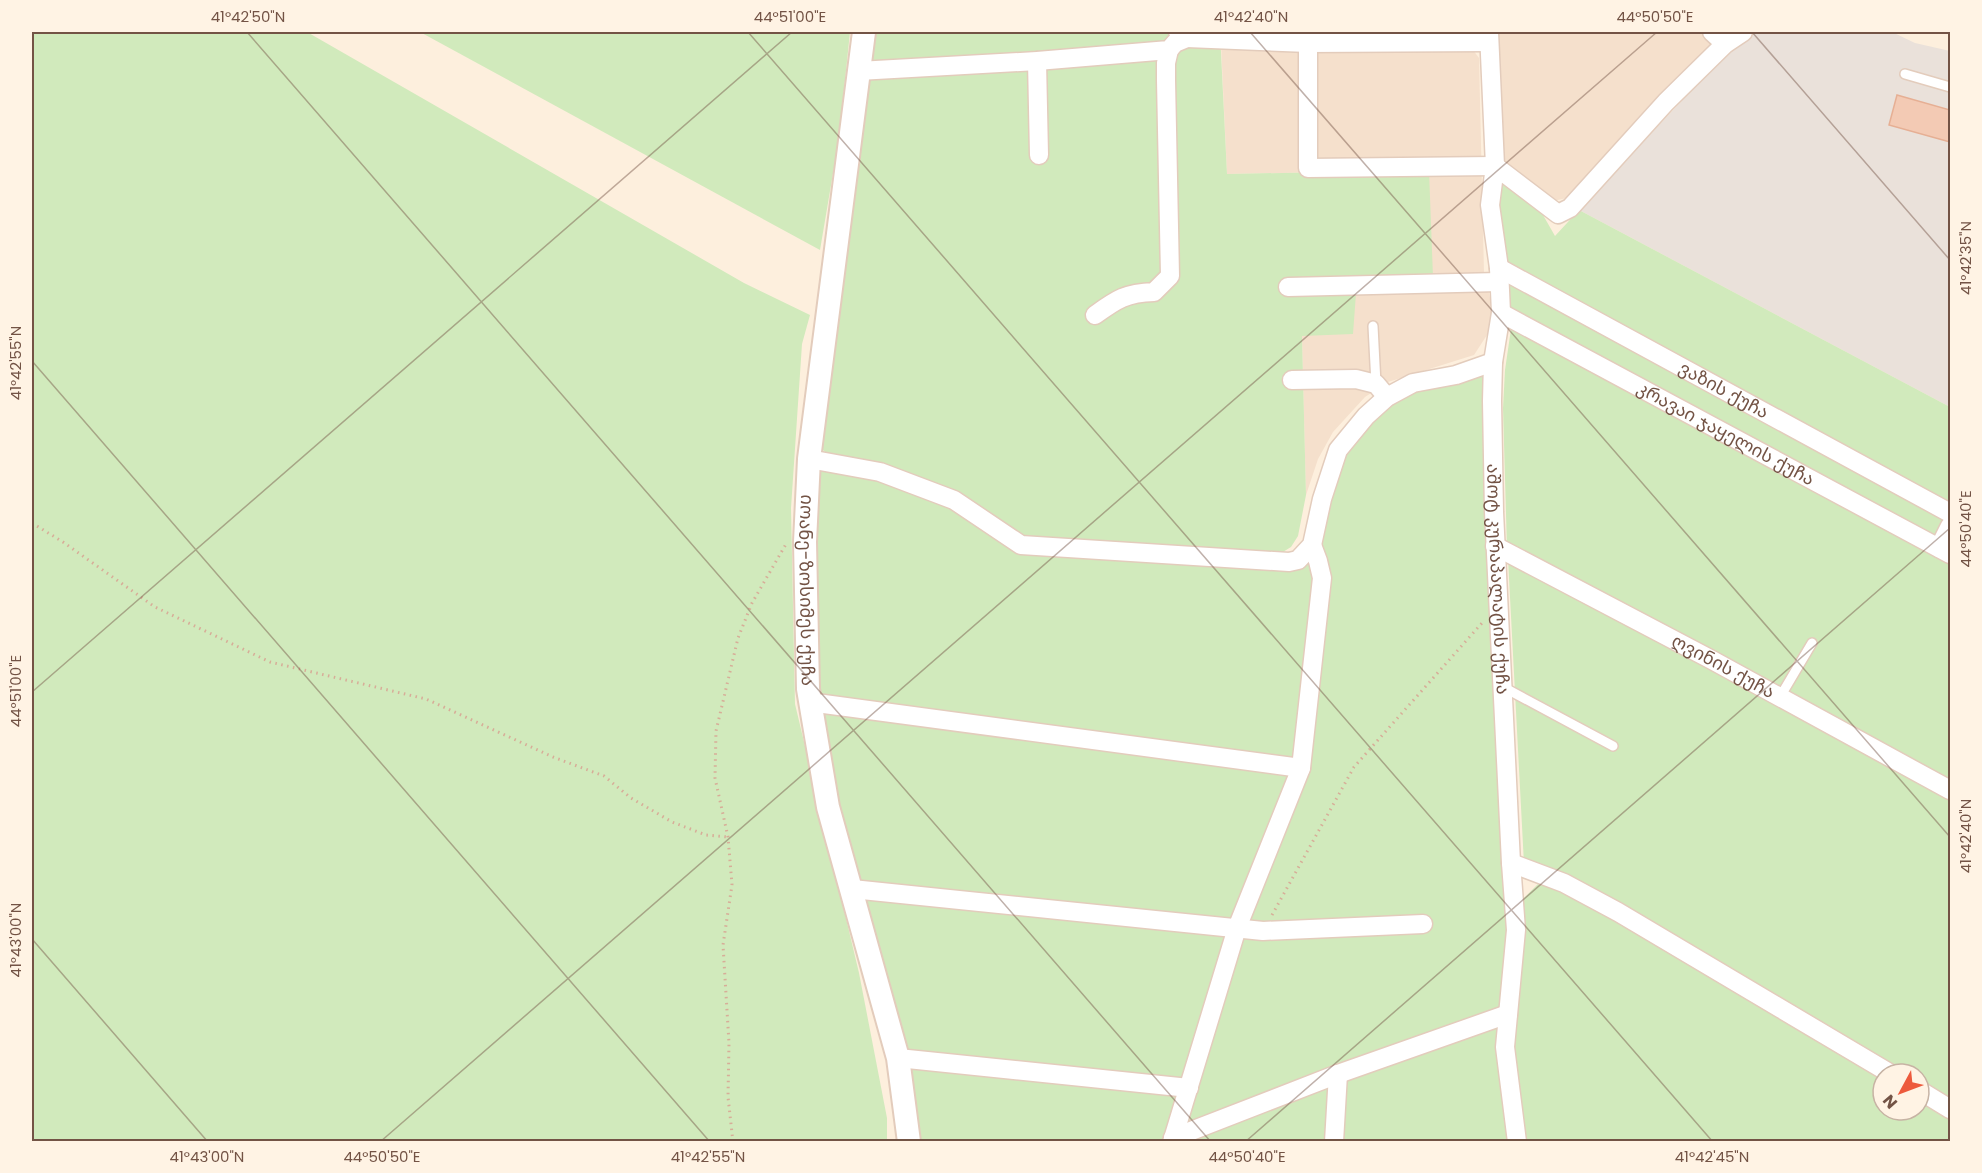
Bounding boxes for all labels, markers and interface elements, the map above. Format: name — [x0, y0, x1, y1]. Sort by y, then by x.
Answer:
text: 41°42'50"N — [211, 6, 285, 27]
text: 44°51'00"E — [754, 6, 826, 27]
text: 41°42'40"N — [1214, 6, 1288, 27]
text: 44°50'50"E — [1616, 6, 1694, 27]
text: 41°42'35"N — [1955, 221, 1976, 295]
text: 41°42'55"N — [5, 326, 26, 400]
street label: ვაზის ქუჩა — [1675, 355, 1774, 424]
street label: კრავაი ჯაყელის ქუჩა — [1633, 375, 1819, 491]
street label: აშოტ კურაპალატის ქუჩა — [1481, 463, 1516, 695]
text: 44°50'40"E — [1955, 490, 1976, 568]
street label: იოანე-ზოსიმეს ქუჩა — [793, 494, 821, 686]
street label: ღვინის ქუჩა — [1667, 628, 1780, 704]
text: 44°51'00"E — [5, 655, 26, 727]
text: 41°42'40"N — [1955, 799, 1976, 873]
text: 41°43'00"N — [5, 903, 26, 977]
north arrow — [1871, 1062, 1931, 1122]
text: N — [1877, 1089, 1903, 1114]
text: 41°43'00"N — [170, 1146, 244, 1167]
text: 44°50'50"E — [343, 1146, 421, 1167]
text: 41°42'55"N — [671, 1146, 745, 1167]
text: 44°50'40"E — [1208, 1146, 1286, 1167]
text: 41°42'45"N — [1675, 1146, 1749, 1167]

